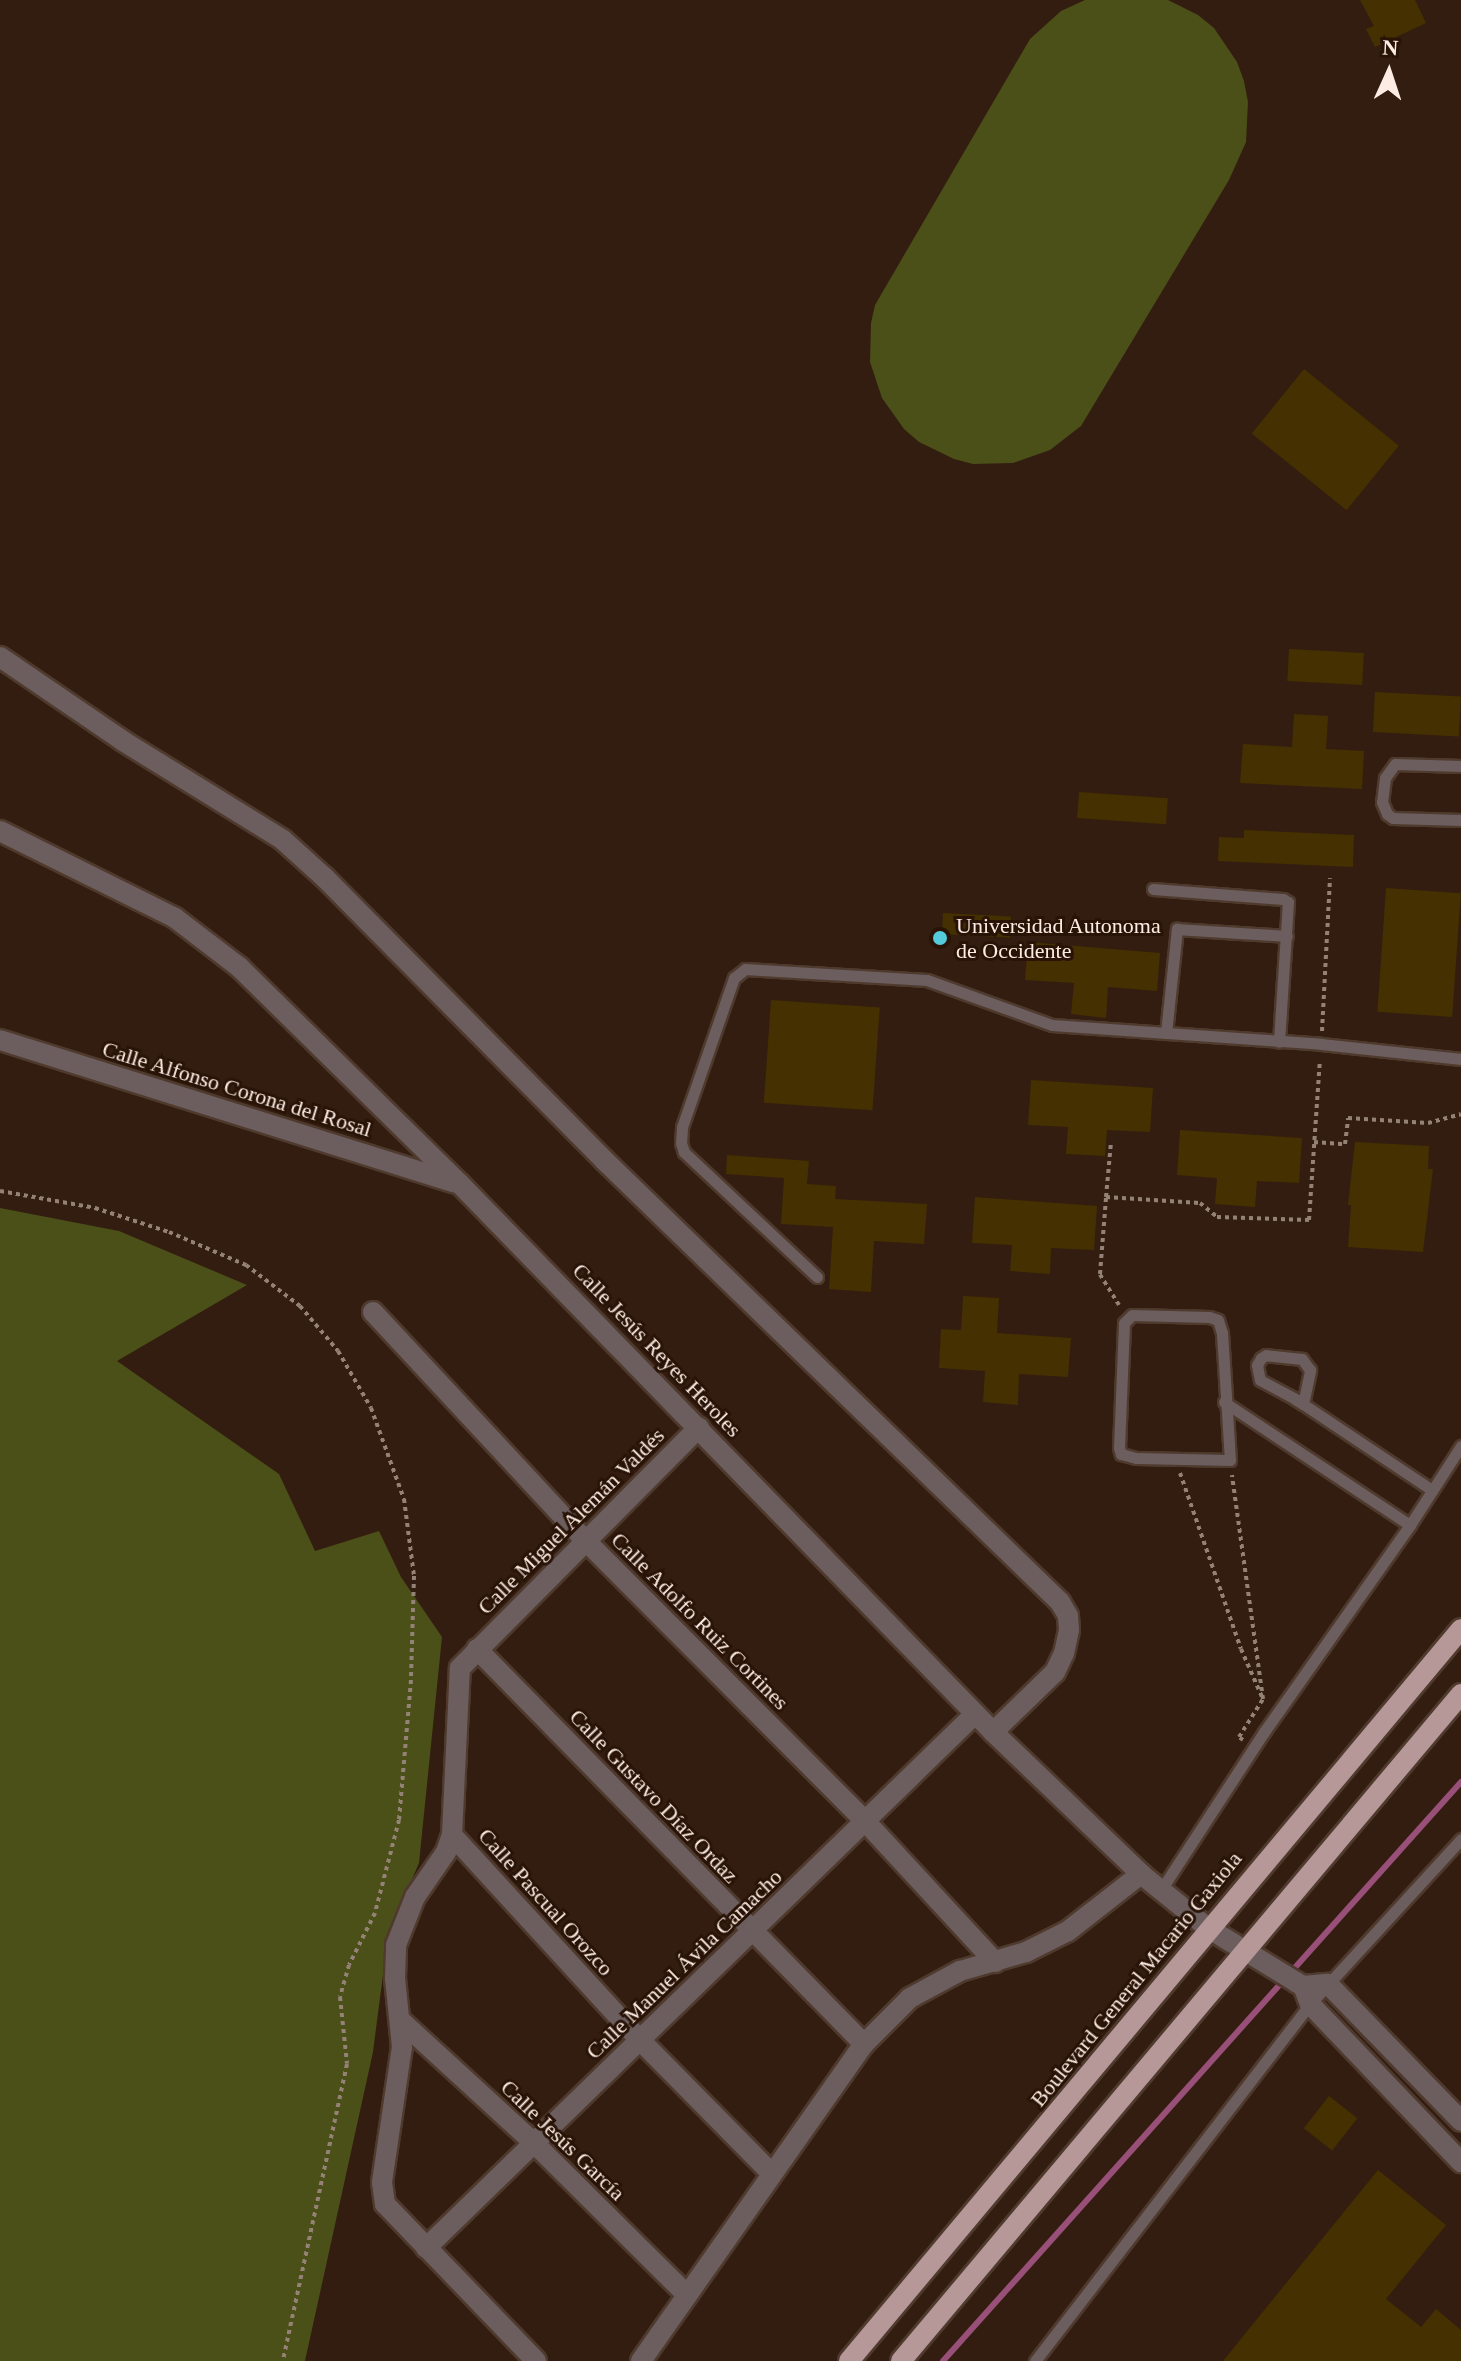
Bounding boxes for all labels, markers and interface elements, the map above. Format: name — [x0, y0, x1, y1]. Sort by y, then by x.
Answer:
north arrow — [1349, 32, 1429, 112]
text: N — [1382, 35, 1399, 60]
place label: Universidad Autonoma de Occidente — [956, 912, 1162, 964]
marker: Universidad Autonoma de Occidente — [931, 929, 949, 947]
street label: Calle Alfonso Corona del Rosal — [99, 1035, 375, 1143]
street label: Calle Jesús Reyes Heroles — [567, 1258, 747, 1442]
street label: Calle Miguel Alemán Valdés — [472, 1422, 670, 1620]
street label: Calle Adolfo Ruiz Cortines — [605, 1526, 795, 1716]
street label: Calle Gustavo Díaz Ordaz — [564, 1704, 744, 1888]
street label: Calle Pascual Orozco — [473, 1823, 619, 1981]
street label: Boulevard General Macario Gaxiola — [1025, 1846, 1247, 2112]
street label: Calle Manuel Ávila Camacho — [581, 1863, 787, 2065]
street label: Calle Jesús García — [495, 2074, 631, 2206]

